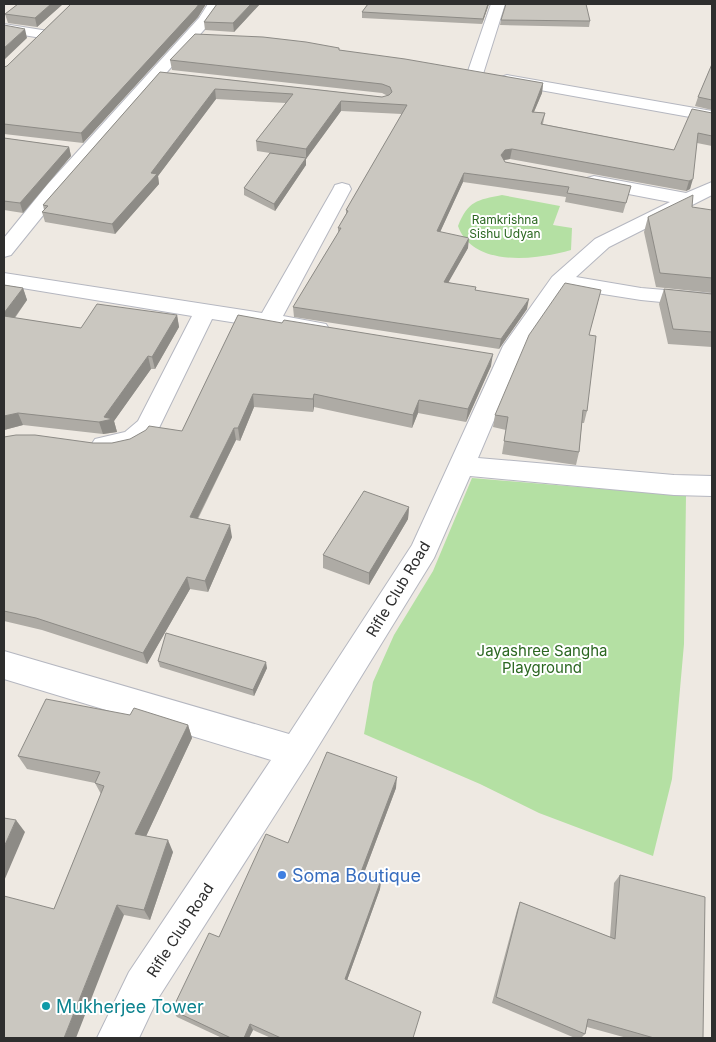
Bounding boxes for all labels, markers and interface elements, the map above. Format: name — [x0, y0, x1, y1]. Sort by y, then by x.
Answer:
park label: Ramkrishna Sishu Udyan — [469, 212, 541, 241]
street label: Rifle Club Road — [362, 538, 434, 640]
park label: Jayashree Sangha Playground — [477, 641, 607, 677]
place label: Soma Boutique — [292, 865, 421, 886]
marker: Soma Boutique — [276, 869, 288, 881]
street label: Rifle Club Road — [142, 879, 218, 981]
place label: Mukherjee Tower — [56, 996, 204, 1017]
marker: Mukherjee Tower — [40, 1000, 52, 1012]

